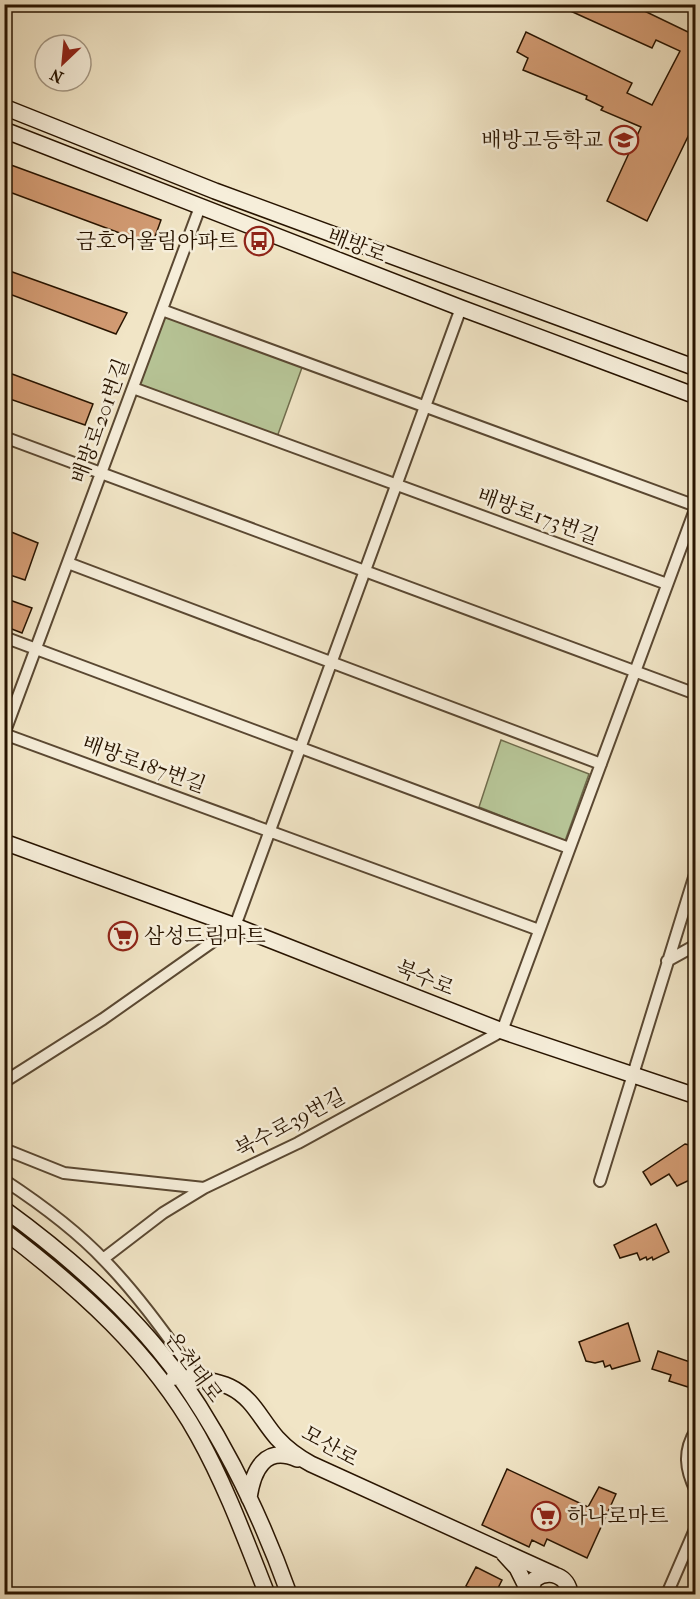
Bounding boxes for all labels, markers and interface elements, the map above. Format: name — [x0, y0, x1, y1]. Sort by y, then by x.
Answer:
north arrow — [33, 33, 93, 93]
text: N — [46, 64, 66, 87]
school or university icon: 배방고등학교 — [608, 124, 640, 156]
place label: 배방고등학교 — [481, 128, 603, 152]
street label: 배방로 — [324, 223, 390, 267]
bus stop icon: 금호어울림아파트 — [243, 225, 275, 257]
place label: 금호어울림아파트 — [76, 229, 238, 253]
street label: 배방로201번길 — [66, 355, 134, 487]
street label: 배방로173번길 — [474, 483, 602, 549]
street label: 배방로187번길 — [79, 731, 209, 797]
supermarket icon: 삼성드림마트 — [107, 920, 139, 952]
place label: 삼성드림마트 — [144, 924, 266, 948]
street label: 북수로 — [392, 955, 458, 1001]
street label: 북수로39번길 — [231, 1084, 349, 1162]
street label: 온천대로 — [160, 1327, 228, 1407]
street label: 모산로 — [298, 1421, 362, 1471]
supermarket icon: 하나로마트 — [530, 1500, 562, 1532]
place label: 하나로마트 — [567, 1504, 668, 1528]

